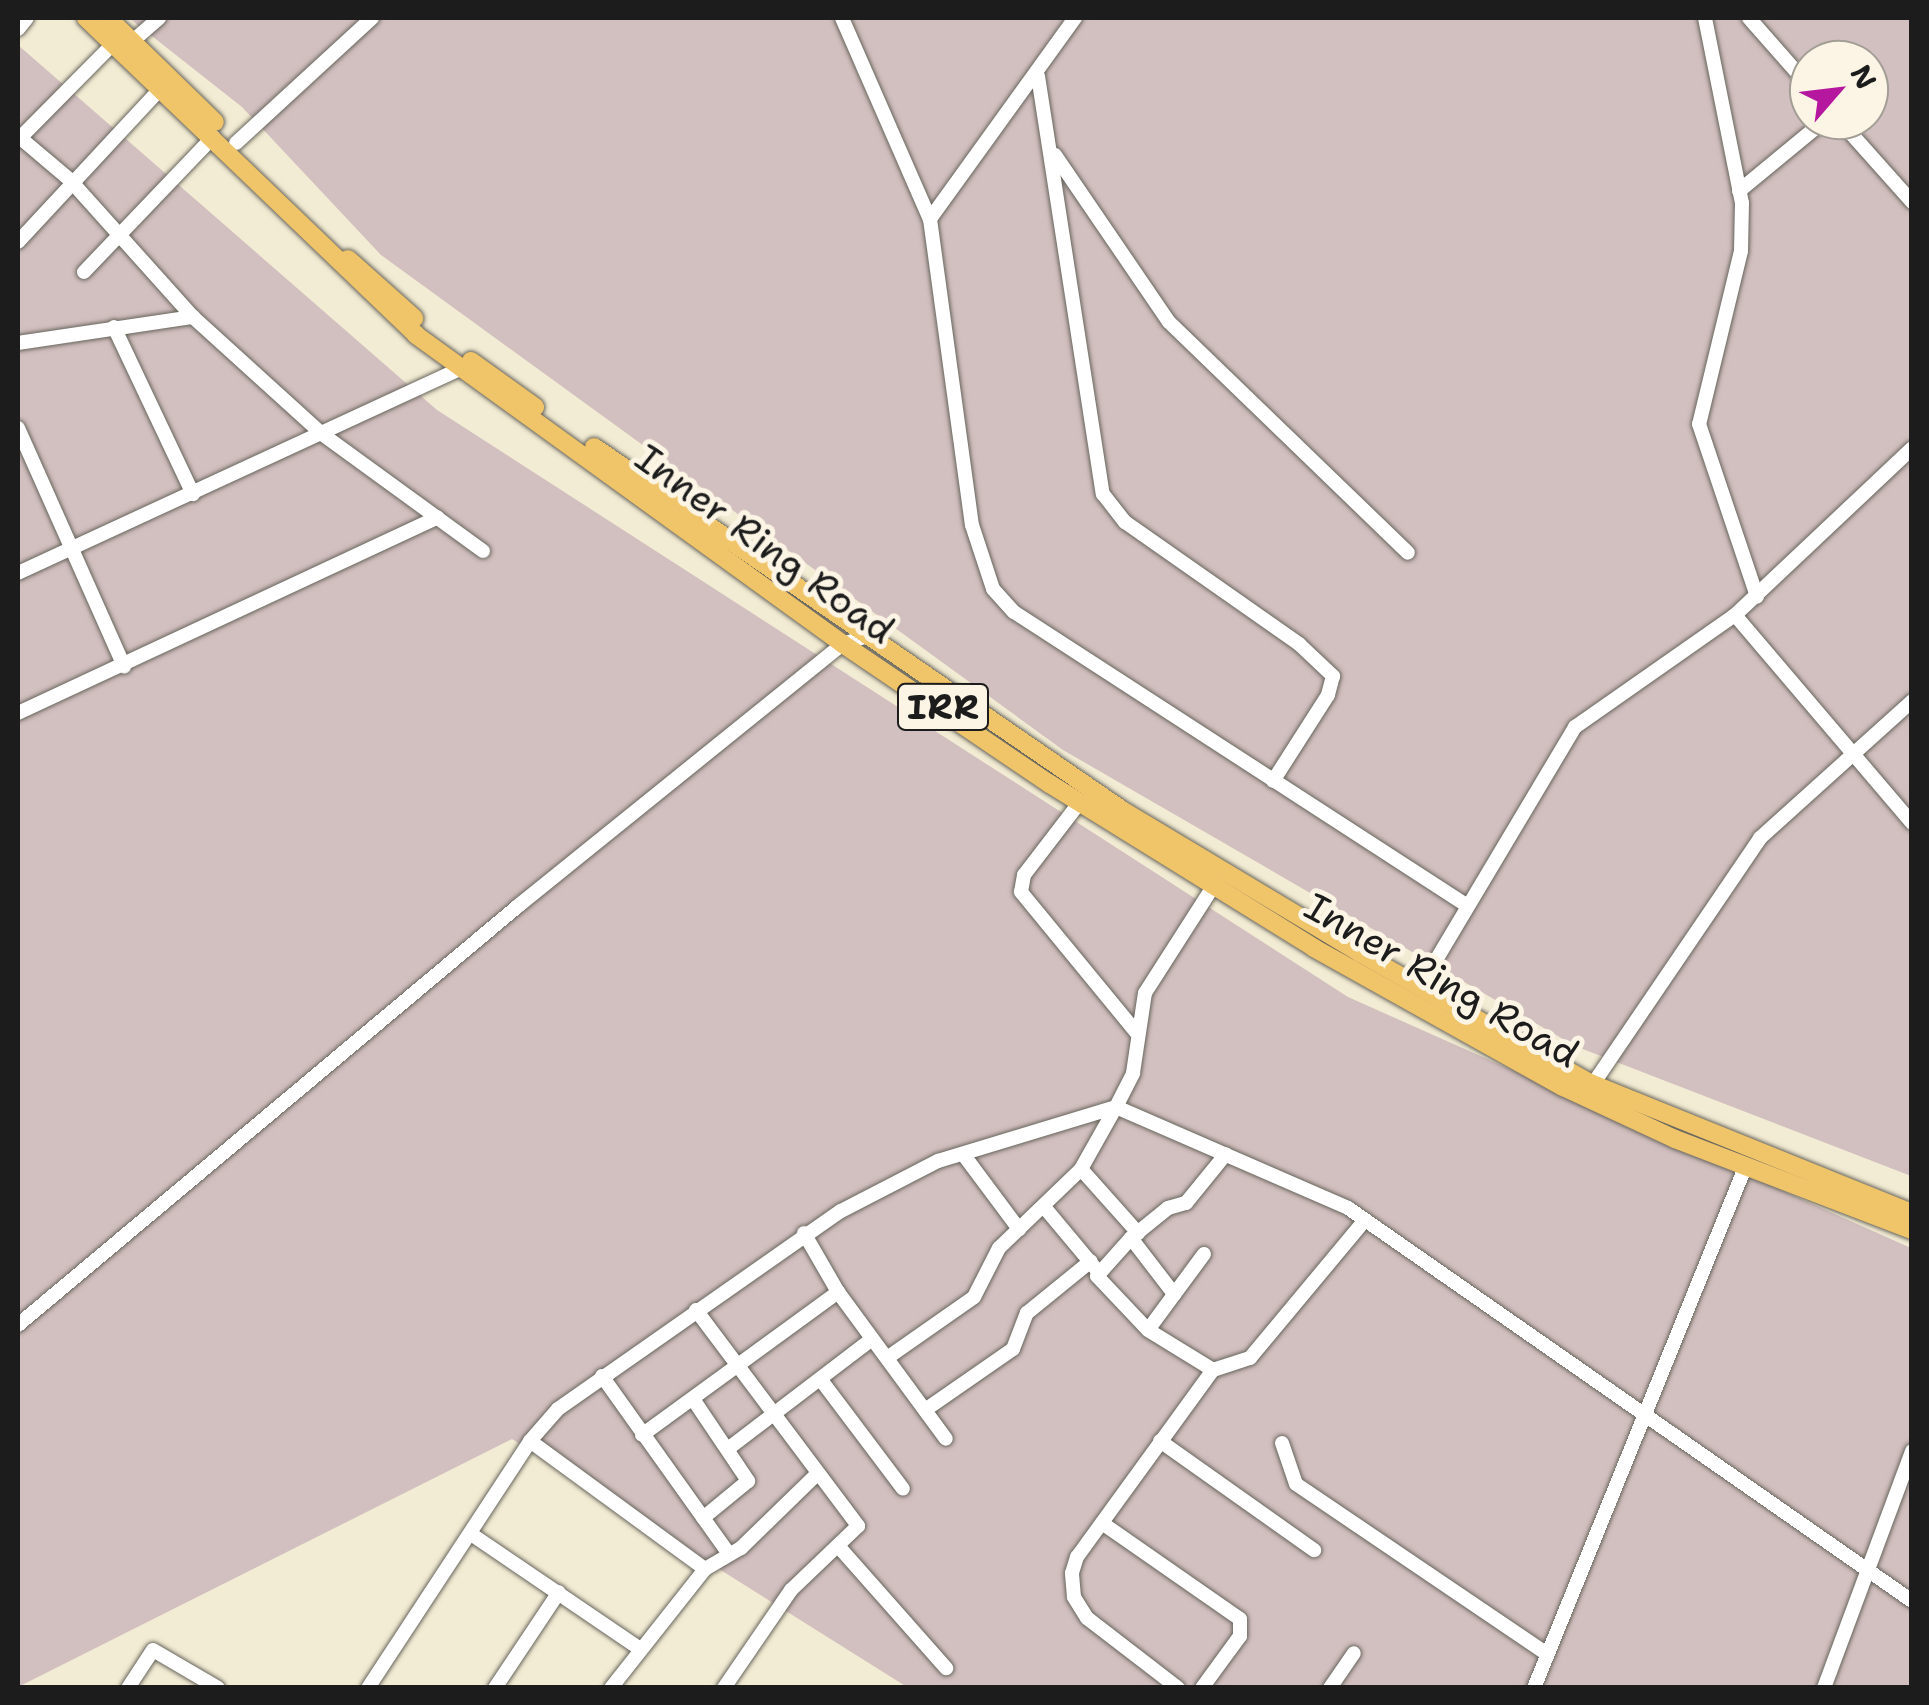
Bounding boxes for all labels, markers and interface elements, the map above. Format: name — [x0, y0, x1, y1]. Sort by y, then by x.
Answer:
north arrow — [1789, 40, 1889, 140]
text: N — [1842, 58, 1886, 96]
street label: Inner Ring Road — [627, 435, 903, 653]
road number: IRR — [896, 677, 990, 737]
street label: Inner Ring Road — [1297, 883, 1587, 1077]

